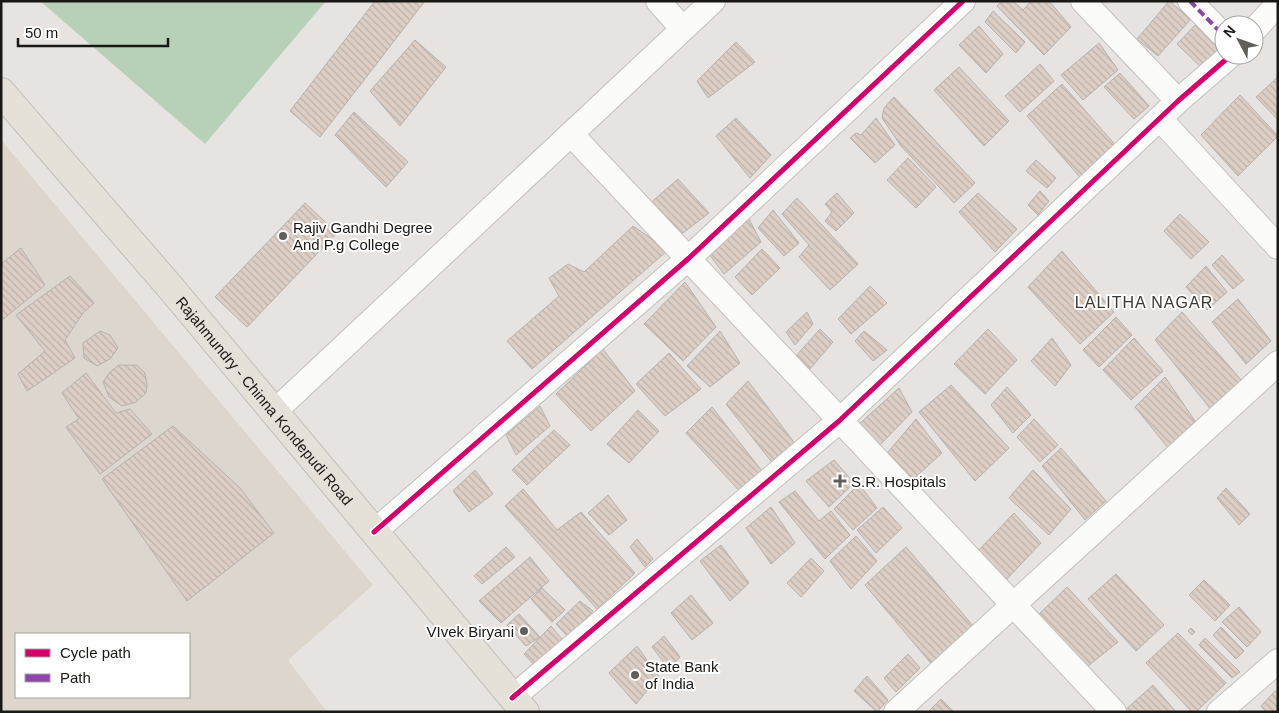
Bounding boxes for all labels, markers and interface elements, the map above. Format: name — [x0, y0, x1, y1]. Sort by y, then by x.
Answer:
scale bar — [18, 15, 168, 47]
north arrow — [1214, 15, 1264, 65]
text: N — [1220, 22, 1239, 41]
text: 50 m — [25, 24, 58, 41]
place label: Rajiv Gandhi Degree And P.g College — [293, 219, 432, 253]
marker: Rajiv Gandhi Degree And P.g College — [277, 230, 289, 242]
street label: Rajahmundry - Chinna Kondepudi Road — [173, 293, 357, 508]
district label: LALITHA NAGAR — [1075, 294, 1213, 311]
place label: S.R. Hospitals — [851, 473, 946, 490]
marker: S.R. Hospitals — [833, 474, 847, 488]
place label: VIvek Biryani — [426, 623, 514, 640]
marker: VIvek Biryani — [518, 625, 530, 637]
legend — [15, 633, 190, 698]
text: Cycle path — [60, 644, 131, 661]
place label: State Bank of India — [645, 658, 719, 692]
text: Path — [60, 669, 91, 686]
marker: State Bank of India — [629, 669, 641, 681]

